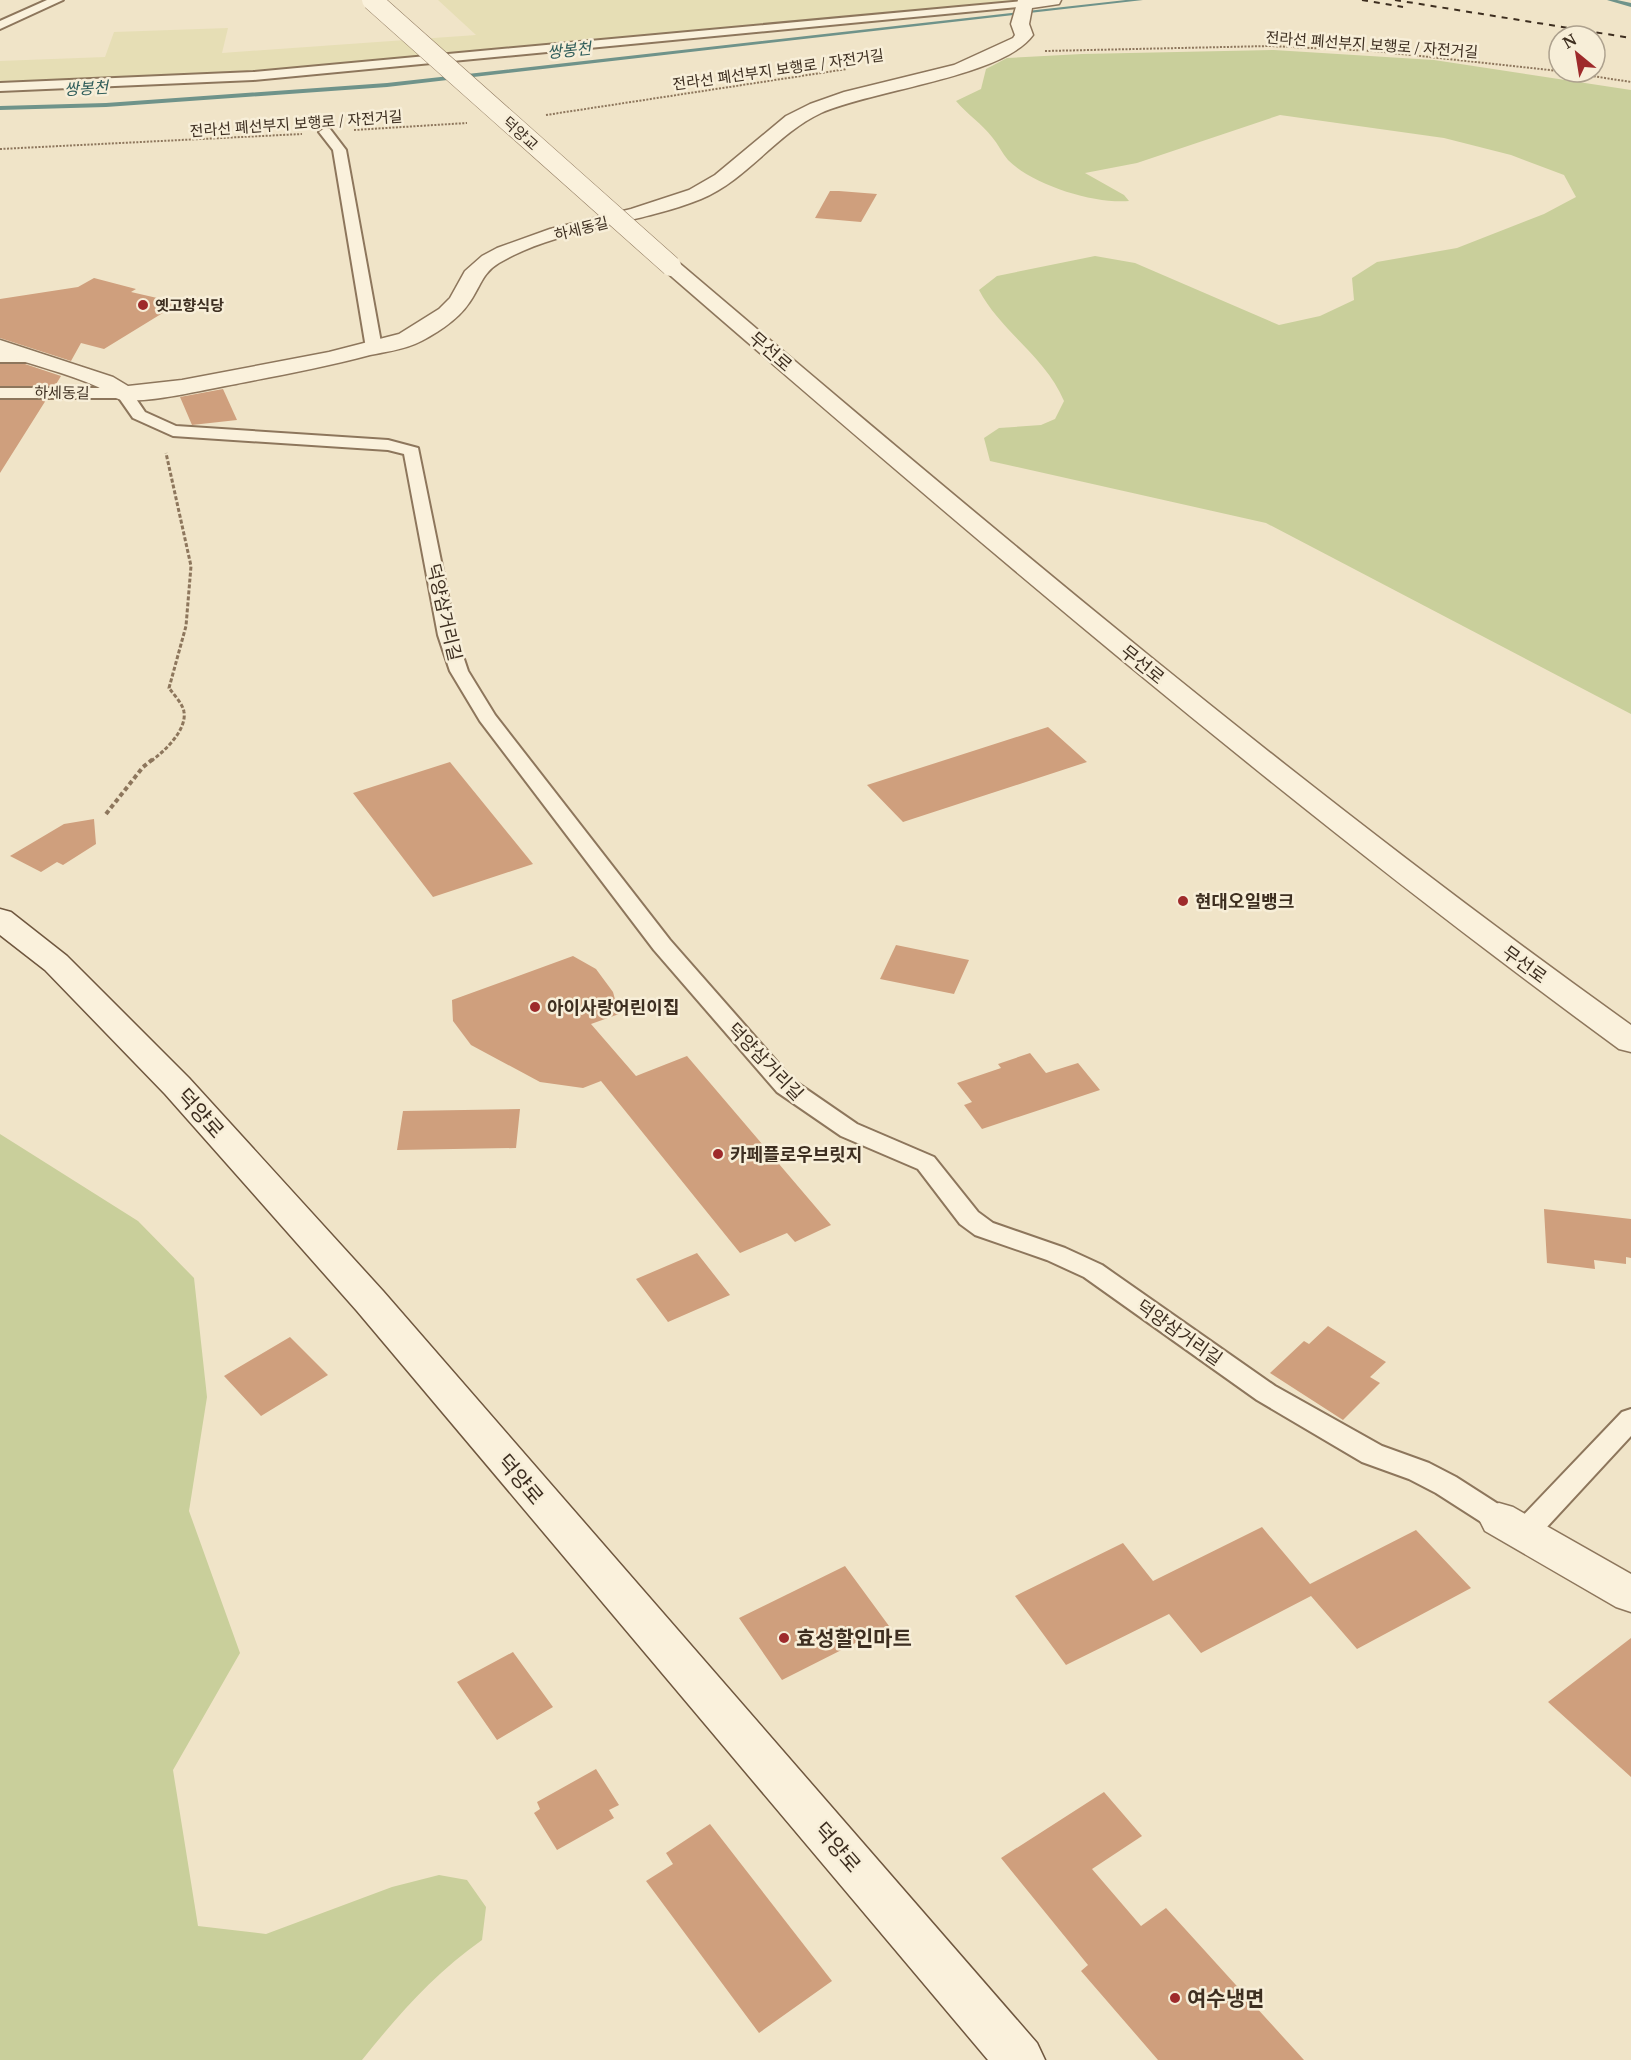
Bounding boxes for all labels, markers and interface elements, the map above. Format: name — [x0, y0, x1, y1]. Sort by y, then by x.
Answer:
north arrow — [1547, 24, 1607, 84]
street label: 전라선 폐선부지 보행로 / 자전거길 — [1265, 27, 1479, 61]
text: N — [1559, 28, 1581, 54]
water label: 쌍봉천 — [546, 37, 594, 63]
street label: 전라선 폐선부지 보행로 / 자전거길 — [671, 44, 885, 94]
water label: 쌍봉천 — [63, 76, 111, 100]
street label: 전라선 폐선부지 보행로 / 자전거길 — [189, 106, 403, 140]
street label: 덕양교 — [499, 112, 543, 154]
street label: 하세동길 — [552, 212, 610, 244]
place label: 옛고향식당 — [155, 295, 224, 315]
marker: 옛고향식당 — [136, 298, 150, 312]
street label: 무선로 — [744, 326, 798, 376]
street label: 하세동길 — [34, 382, 90, 402]
street label: 덕양삼거리길 — [422, 561, 468, 663]
street label: 무선로 — [1116, 639, 1170, 689]
place label: 현대오일뱅크 — [1195, 889, 1294, 913]
marker: 현대오일뱅크 — [1176, 894, 1190, 908]
street label: 무선로 — [1498, 940, 1552, 988]
place label: 아이사랑어린이집 — [547, 995, 679, 1019]
marker: 아이사랑어린이집 — [528, 1000, 542, 1014]
street label: 덕양삼거리길 — [723, 1017, 809, 1105]
street label: 덕양로 — [171, 1082, 231, 1144]
place label: 카페플로우브릿지 — [730, 1142, 862, 1166]
marker: 카페플로우브릿지 — [711, 1147, 725, 1161]
street label: 덕양삼거리길 — [1132, 1294, 1228, 1370]
street label: 덕양로 — [492, 1448, 550, 1510]
place label: 효성할인마트 — [796, 1624, 912, 1652]
marker: 효성할인마트 — [777, 1631, 791, 1645]
street label: 덕양로 — [808, 1816, 868, 1878]
place label: 여수냉면 — [1187, 1984, 1264, 2012]
marker: 여수냉면 — [1168, 1991, 1182, 2005]

